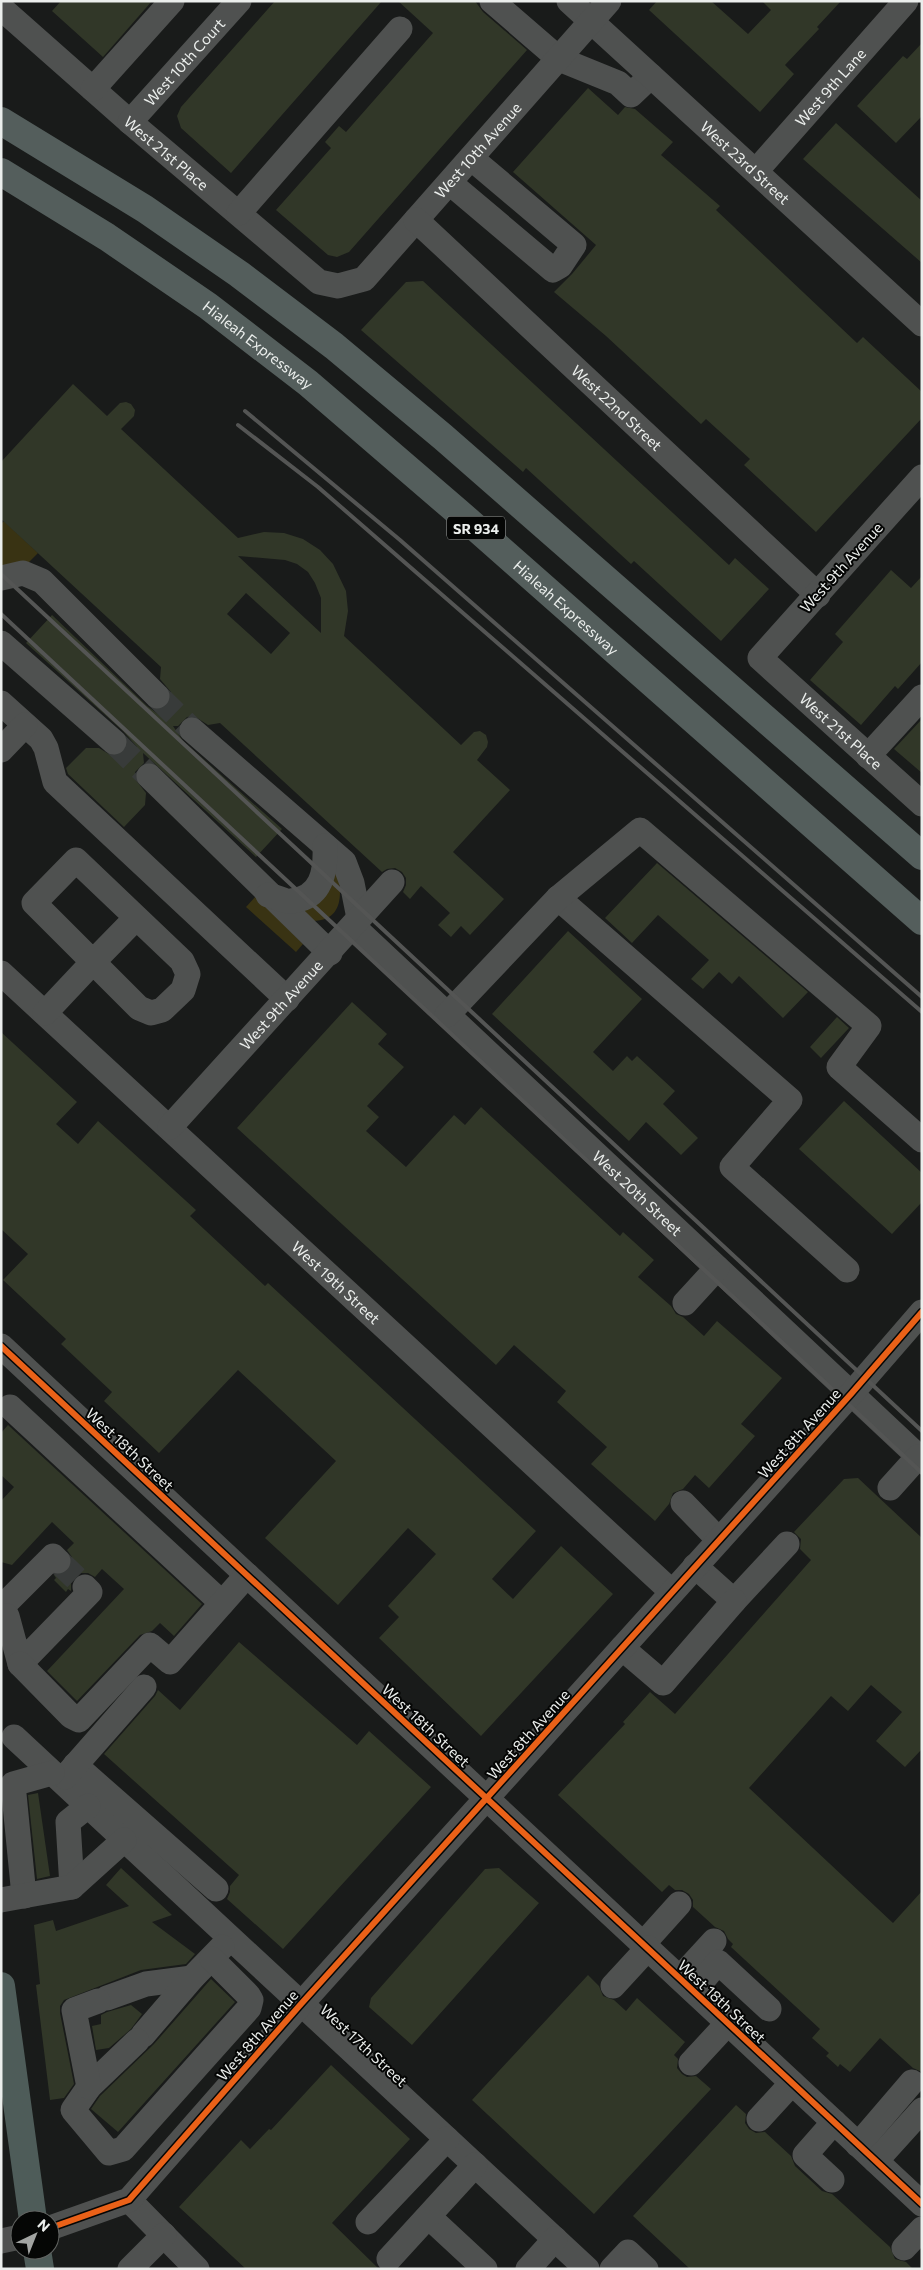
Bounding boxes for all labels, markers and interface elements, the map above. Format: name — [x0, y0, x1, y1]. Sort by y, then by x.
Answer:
street label: West 10th Court — [140, 14, 228, 109]
street label: West 9th Lane — [791, 44, 869, 130]
street label: West 10th Avenue — [431, 98, 525, 202]
street label: West 21st Place — [121, 112, 212, 194]
street label: West 23rd Street — [697, 117, 794, 208]
street label: Hialeah Expressway — [199, 297, 317, 393]
street label: West 22nd Street — [568, 361, 666, 454]
road number: SR 934 — [447, 516, 505, 540]
street label: West 9th Avenue — [796, 518, 886, 616]
street label: Hialeah Expressway — [510, 556, 623, 659]
street label: West 21st Place — [796, 689, 886, 773]
street label: West 9th Avenue — [236, 956, 326, 1053]
street label: West 20th Street — [589, 1147, 686, 1239]
street label: West 19th Street — [288, 1237, 384, 1327]
street label: West 8th Avenue — [754, 1384, 844, 1482]
street label: West 18th Street — [82, 1404, 178, 1494]
street label: West 18th Street — [378, 1680, 474, 1770]
street label: West 8th Avenue — [483, 1685, 573, 1783]
street label: West 18th Street — [674, 1956, 770, 2046]
street label: West 8th Avenue — [213, 1986, 301, 2084]
street label: West 17th Street — [317, 2000, 411, 2090]
north arrow — [10, 2210, 60, 2260]
text: N — [35, 2215, 54, 2235]

